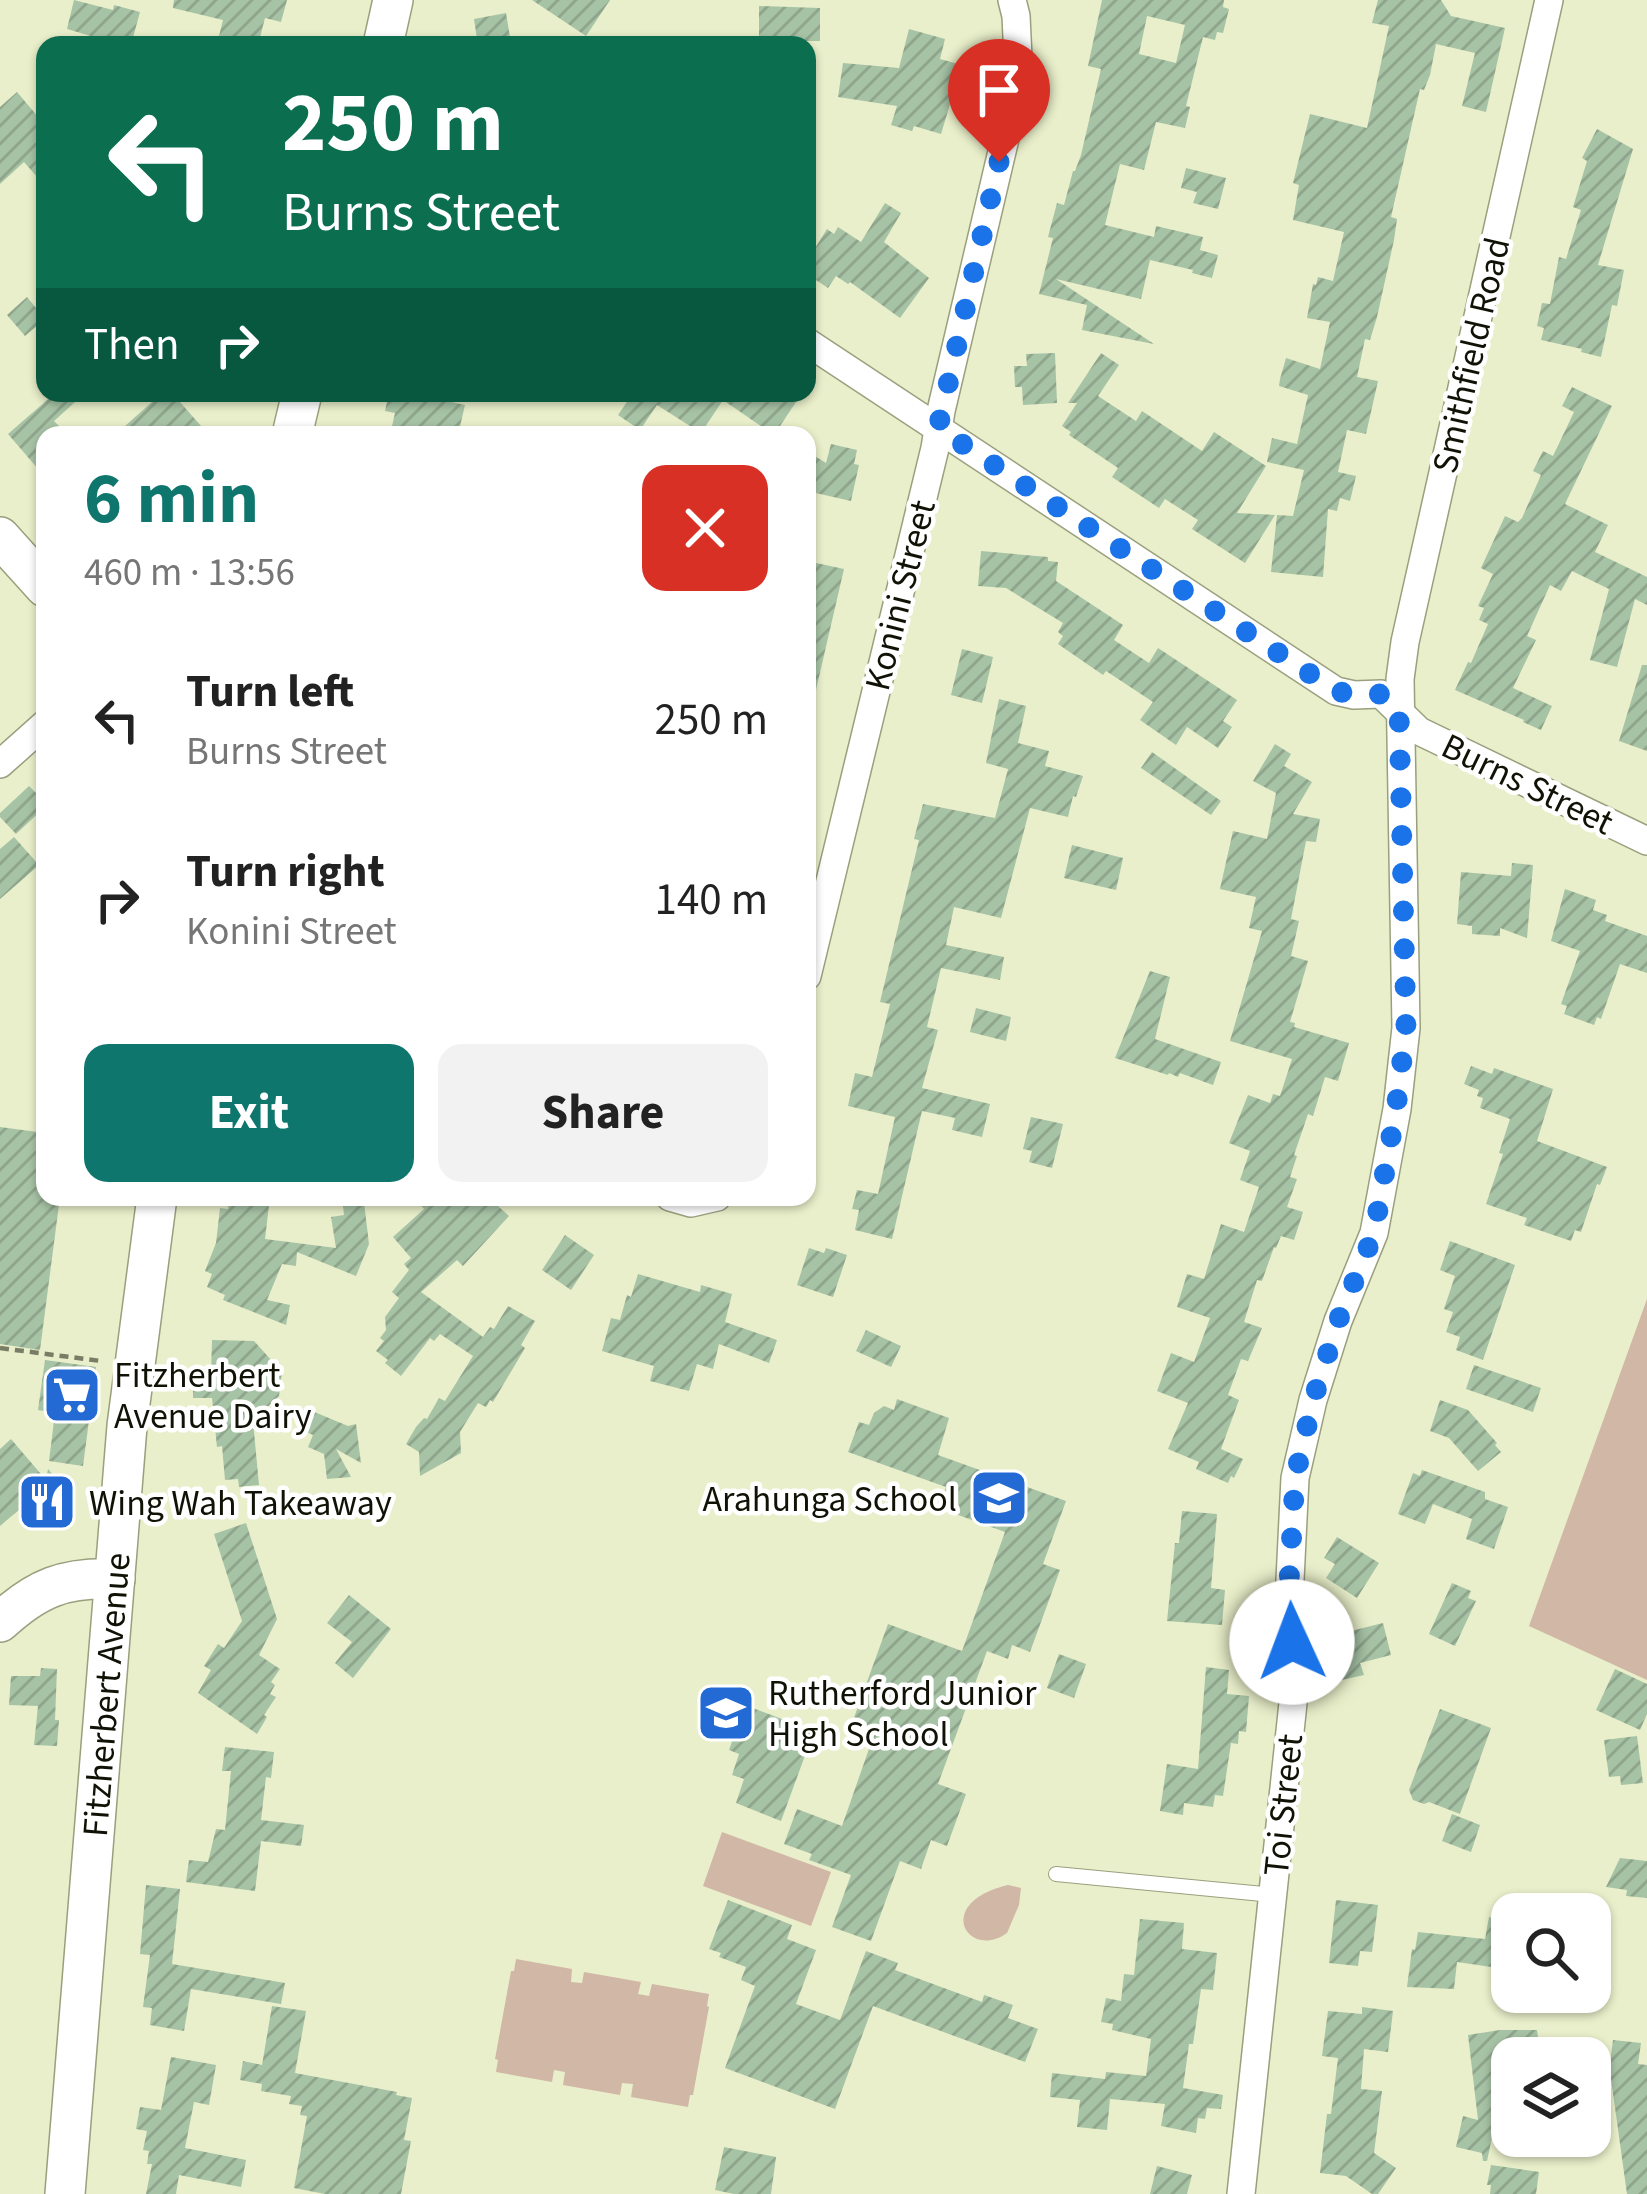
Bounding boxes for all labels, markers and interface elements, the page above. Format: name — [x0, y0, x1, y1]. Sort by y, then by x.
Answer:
pin — [948, 39, 1050, 162]
icon: arrive — [966, 57, 1032, 123]
text: 250 m — [282, 64, 504, 184]
icon: left — [84, 84, 240, 240]
text: Burns Street — [282, 175, 560, 252]
street label: Smithfield Road — [1420, 232, 1523, 478]
icon: right — [204, 312, 270, 378]
text: Then — [84, 313, 180, 377]
text: 6 min — [84, 448, 259, 551]
button: close — [642, 465, 768, 591]
street label: Konini Street — [852, 495, 949, 696]
text: 460 m · 13:56 — [84, 545, 295, 601]
text: Turn left — [186, 660, 354, 724]
icon: left — [84, 687, 150, 753]
text: 250 m — [655, 688, 768, 752]
street label: Burns Street — [1433, 721, 1622, 848]
text: Burns Street — [186, 724, 387, 780]
text: Turn right — [186, 840, 385, 904]
icon: right — [84, 867, 150, 933]
text: 140 m — [655, 868, 768, 932]
text: Konini Street — [186, 904, 397, 960]
button: Exit — [84, 1044, 414, 1182]
button: Share — [438, 1044, 768, 1182]
place label: Fitzherbert Avenue Dairy — [114, 1350, 312, 1442]
supermarket icon: Fitzherbert Avenue Dairy — [41, 1364, 103, 1426]
school or university icon: Arahunga School — [968, 1467, 1030, 1529]
restaurant icon: Wing Wah Takeaway — [16, 1471, 78, 1533]
place label: Arahunga School — [702, 1474, 957, 1525]
place label: Wing Wah Takeaway — [89, 1478, 392, 1529]
street label: Fitzherbert Avenue — [70, 1551, 144, 1839]
position arrow — [1229, 1579, 1355, 1705]
place label: Rutherford Junior High School — [768, 1668, 1037, 1760]
school or university icon: Rutherford Junior High School — [695, 1682, 757, 1744]
street label: Toi Street — [1251, 1732, 1316, 1879]
map controls — [1491, 1893, 1611, 2157]
button: search — [1491, 1893, 1611, 2013]
button: layers — [1491, 2037, 1611, 2157]

